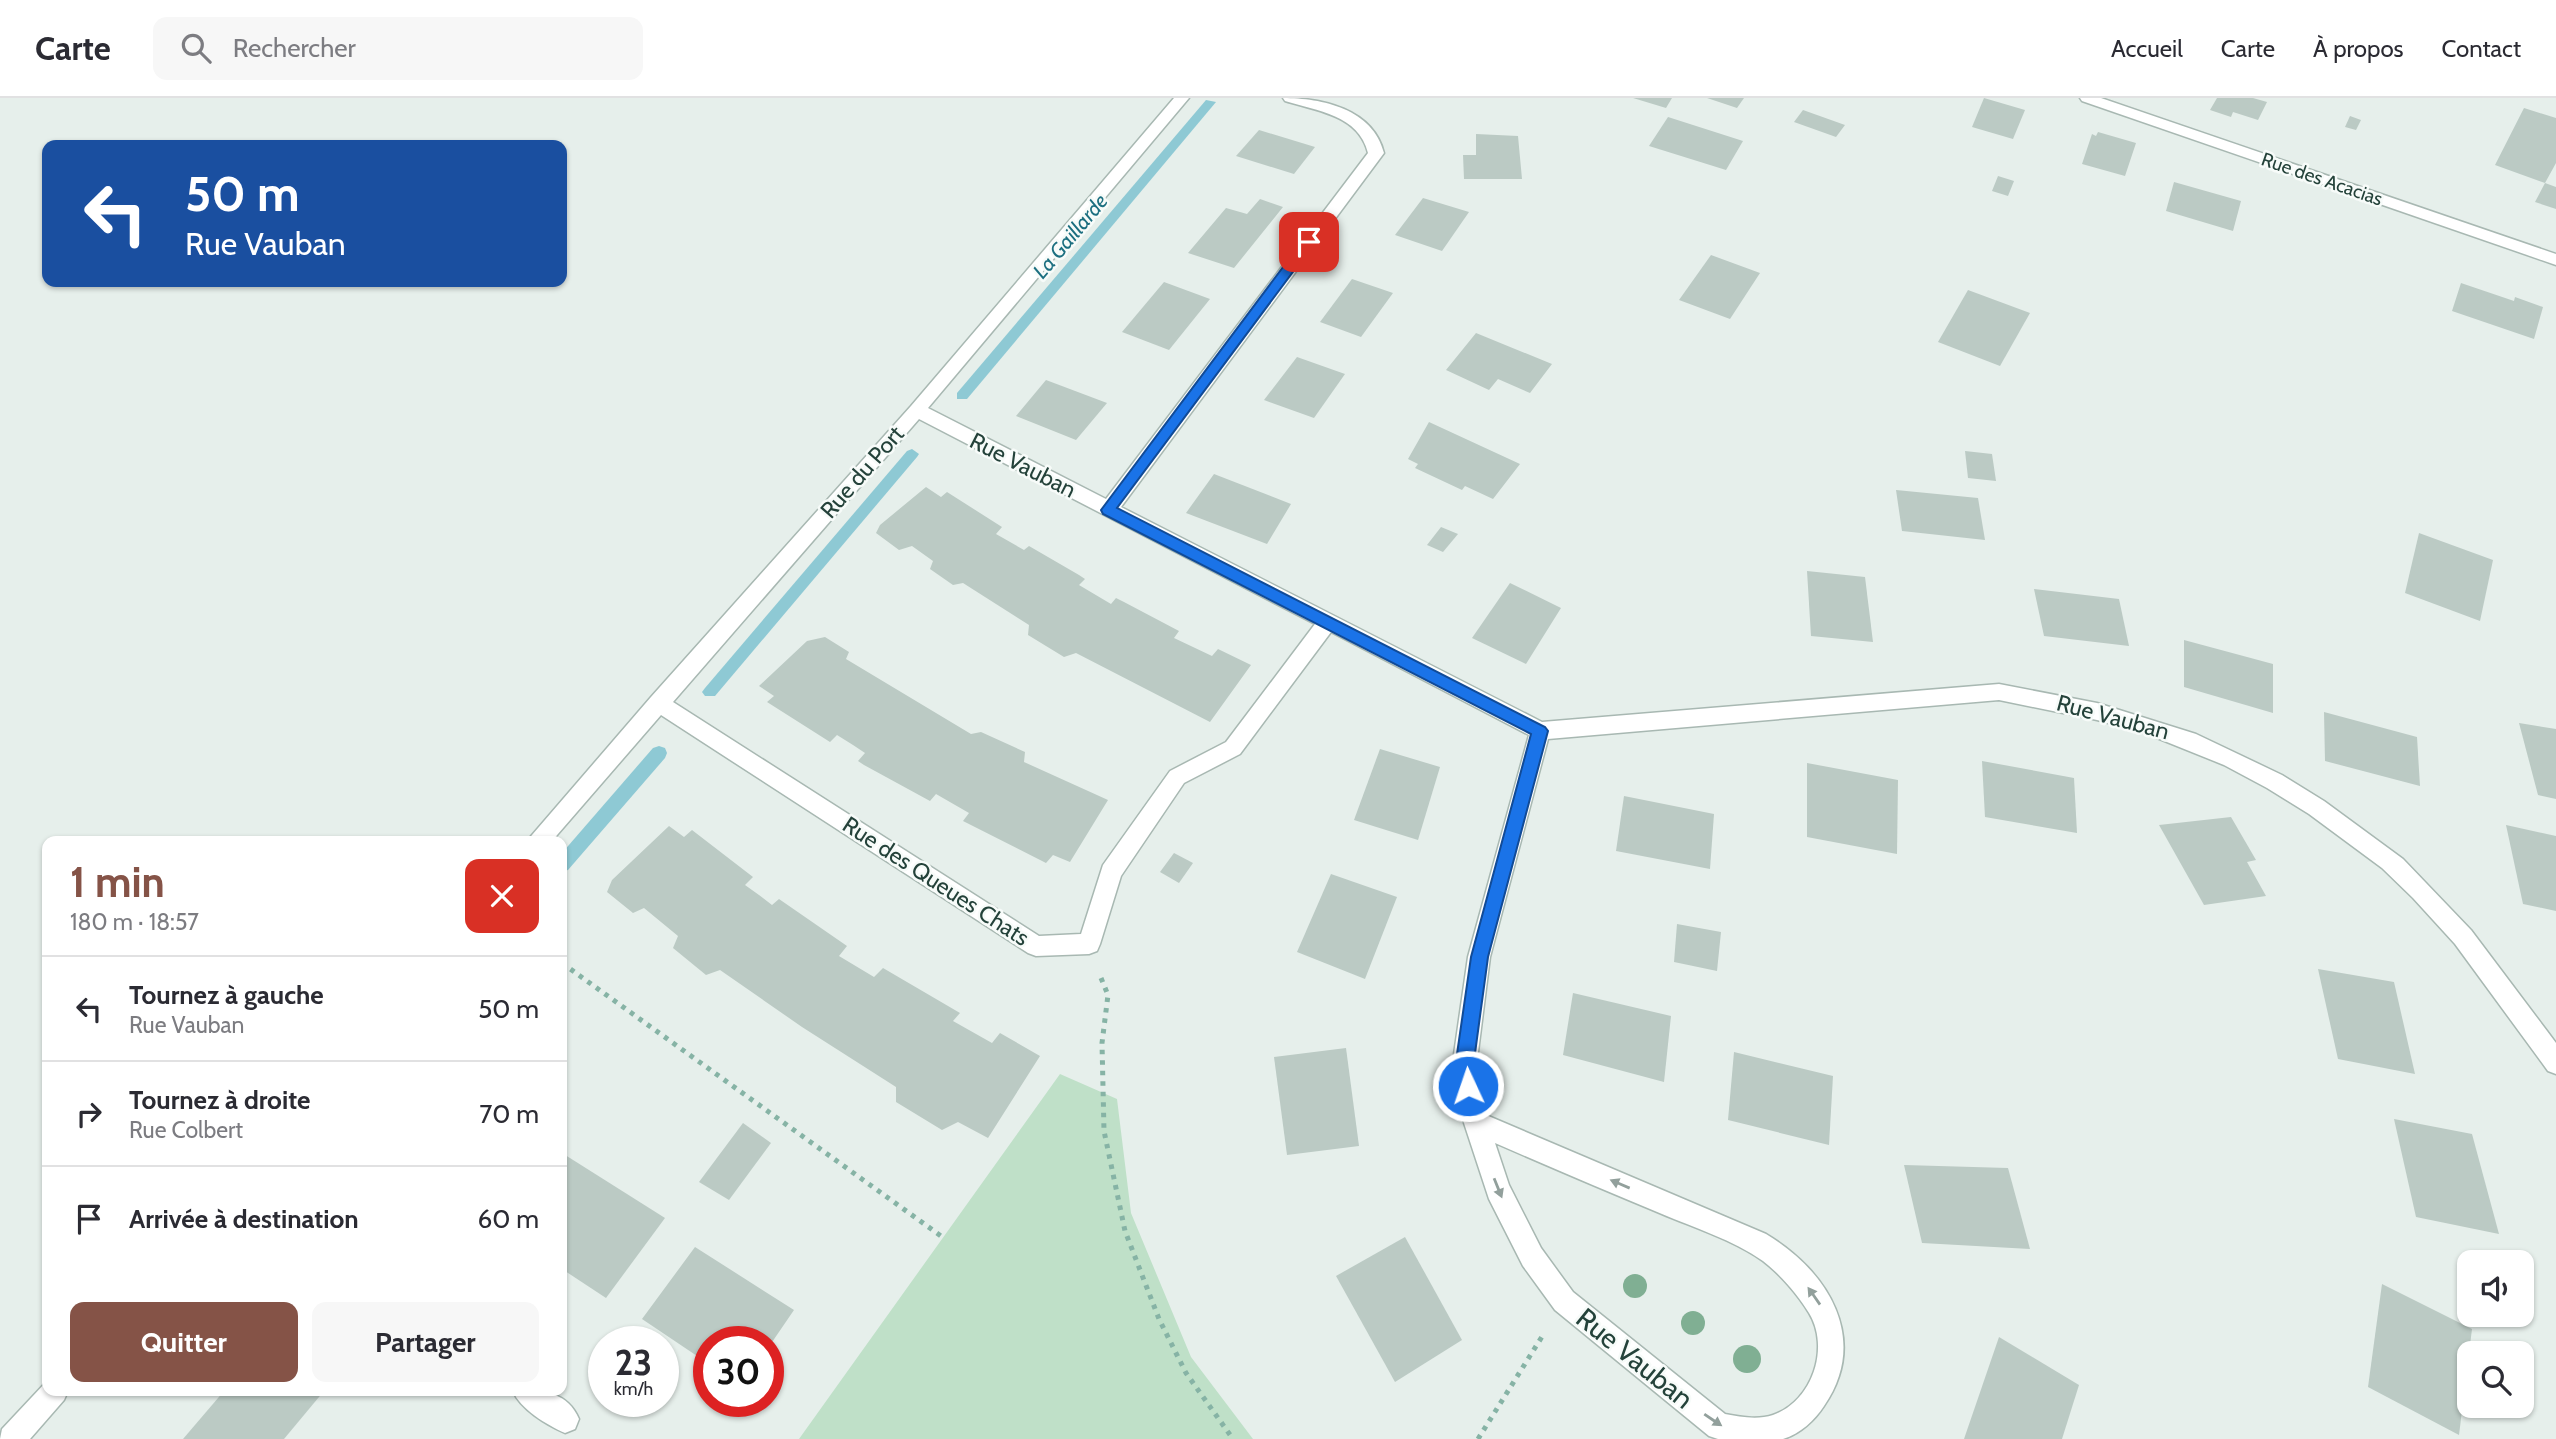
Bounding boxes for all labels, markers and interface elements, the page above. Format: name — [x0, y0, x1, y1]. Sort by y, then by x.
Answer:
search box — [153, 17, 643, 80]
text: Carte — [35, 28, 111, 68]
icon: search — [177, 29, 215, 67]
text: Rechercher — [233, 32, 356, 64]
text: Accueil — [2111, 34, 2183, 63]
text: Carte — [2221, 34, 2275, 63]
text: À propos — [2313, 34, 2404, 63]
text: Contact — [2442, 34, 2521, 63]
street label: Rue des Acacias — [2258, 148, 2386, 211]
text: 50 m — [185, 164, 300, 223]
icon: left — [70, 168, 161, 259]
water label: La Gaillarde — [1028, 189, 1113, 283]
pin — [1279, 212, 1339, 272]
icon: arrive — [1290, 223, 1328, 261]
text: Rue Vauban — [185, 224, 346, 263]
street label: Rue du Port — [814, 420, 910, 524]
street label: Rue Vauban — [965, 426, 1081, 504]
street label: Rue Vauban — [2054, 689, 2172, 745]
street label: Rue des Queues Chats — [838, 810, 1034, 952]
text: 1 min — [70, 856, 165, 908]
button: close — [465, 859, 539, 933]
text: 180 m · 18:57 — [70, 908, 199, 936]
text: Tournez à gauche — [129, 979, 324, 1011]
icon: left — [70, 990, 108, 1028]
text: 50 m — [478, 993, 539, 1025]
text: Rue Vauban — [129, 1011, 244, 1039]
position arrow — [1431, 1049, 1505, 1123]
text: Tournez à droite — [129, 1084, 311, 1116]
icon: right — [70, 1095, 108, 1133]
text: 70 m — [479, 1098, 539, 1130]
text: Rue Colbert — [129, 1116, 243, 1144]
one-way arrow — [1492, 1177, 1503, 1198]
one-way arrow — [1610, 1178, 1630, 1190]
icon: arrive — [70, 1200, 108, 1238]
text: Arrivée à destination — [129, 1203, 359, 1235]
text: 60 m — [477, 1203, 539, 1235]
map controls — [2457, 1250, 2534, 1418]
button: sound — [2457, 1250, 2534, 1327]
one-way arrow — [1807, 1287, 1821, 1305]
street label: Rue Vauban — [1570, 1301, 1700, 1415]
button: Quitter — [70, 1302, 298, 1382]
button: Partager — [312, 1302, 539, 1382]
speed limit sign: 30 — [693, 1326, 784, 1417]
text: 23 — [615, 1341, 652, 1384]
button: search — [2457, 1341, 2534, 1418]
text: km/h — [614, 1378, 653, 1400]
one-way arrow — [1704, 1413, 1722, 1427]

